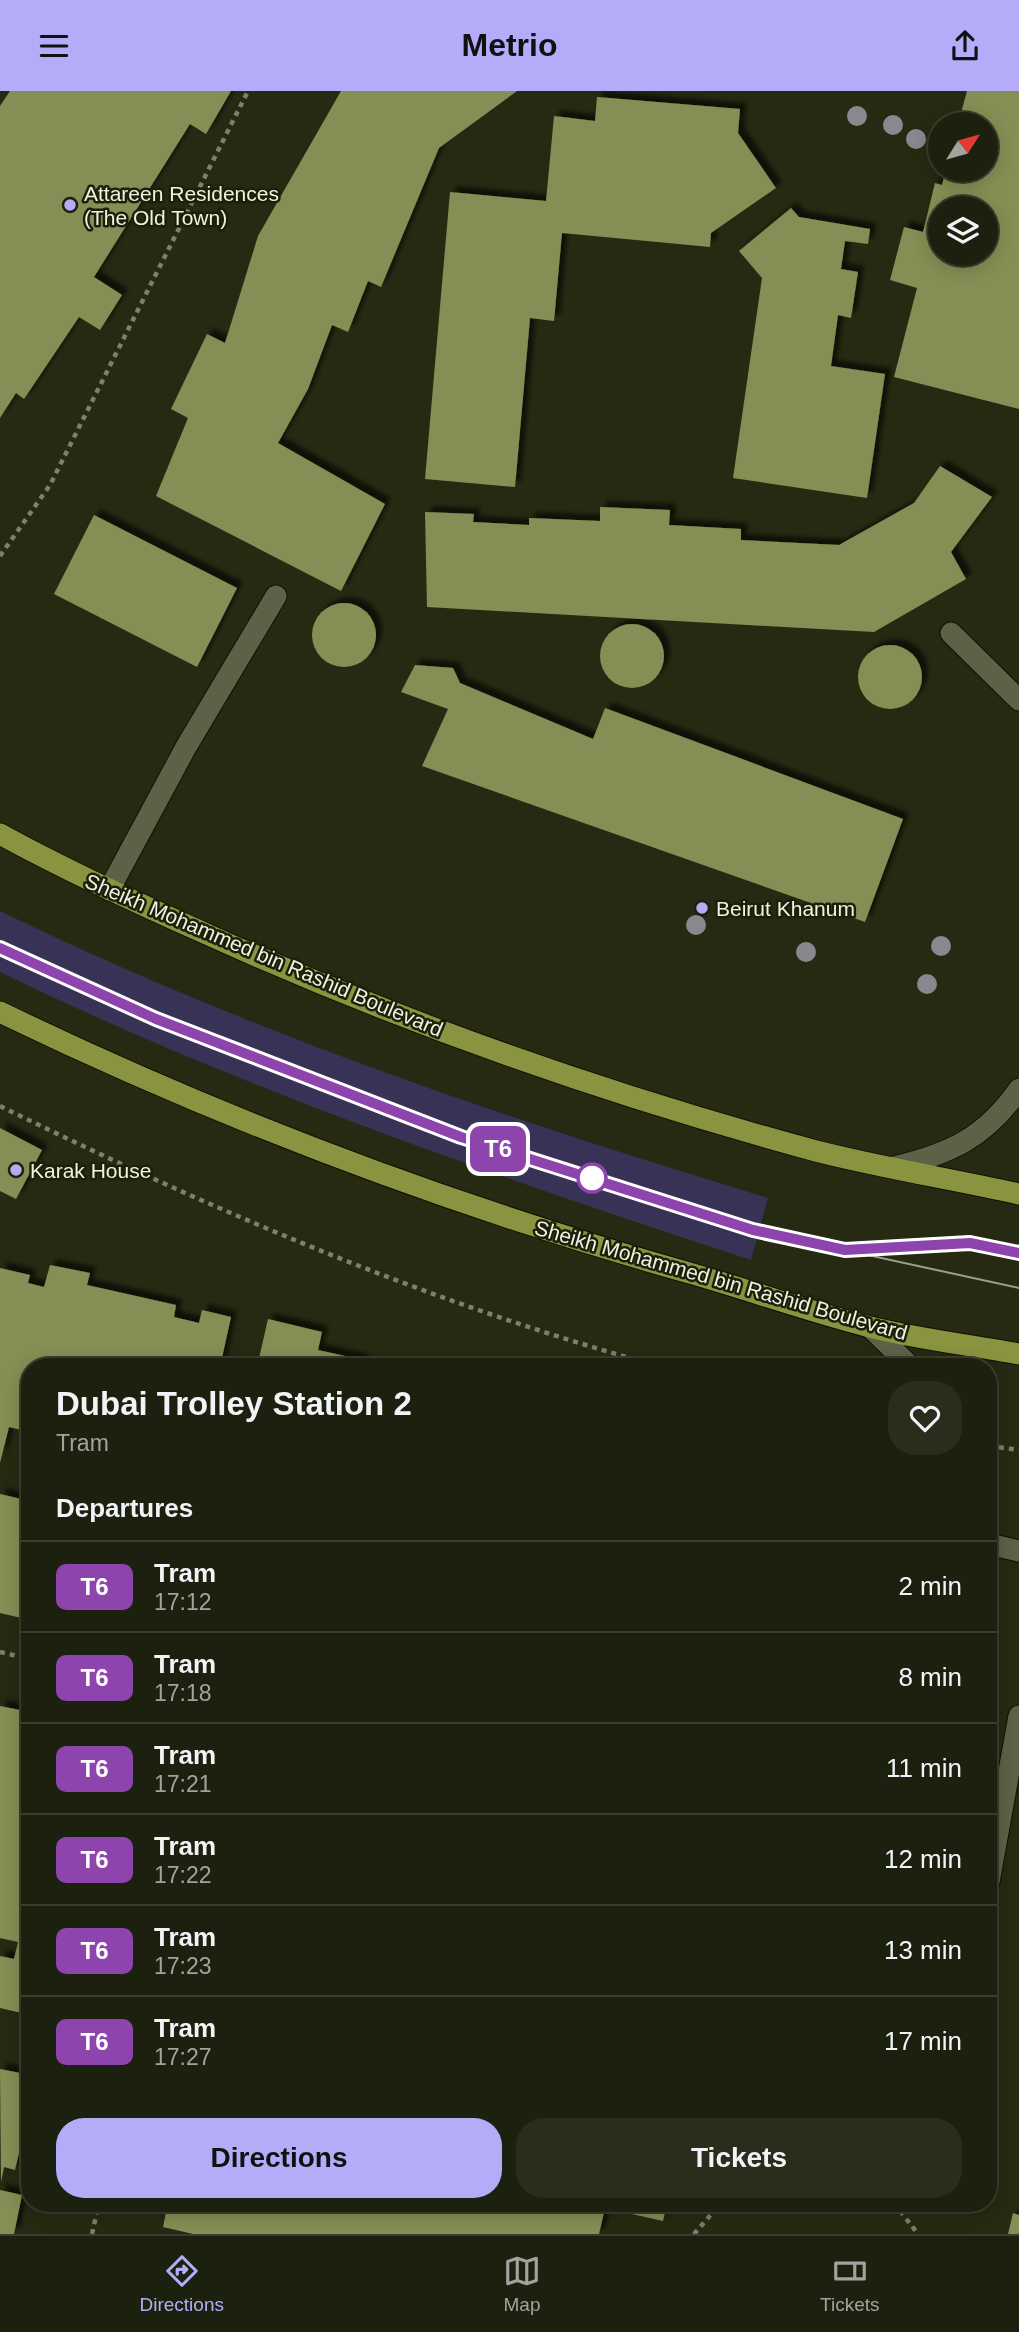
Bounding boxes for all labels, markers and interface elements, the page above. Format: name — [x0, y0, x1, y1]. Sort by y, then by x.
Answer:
icon: menu — [35, 27, 73, 65]
text: Metrio — [462, 27, 558, 63]
icon: share — [946, 27, 984, 65]
north arrow — [928, 112, 998, 182]
map controls — [928, 112, 998, 266]
place label: Attareen Residences (The Old Town) — [84, 182, 279, 229]
button: layers — [928, 196, 998, 266]
marker: Attareen Residences (The Old Town) — [62, 197, 78, 213]
street label: Sheikh Mohammed bin Rashid Boulevard — [82, 869, 446, 1041]
place label: Beirut Khanum — [716, 897, 855, 920]
marker: Beirut Khanum — [694, 900, 710, 916]
line badge: T6 — [466, 1126, 530, 1172]
text: T6 — [484, 1135, 512, 1162]
place label: Karak House — [30, 1159, 151, 1182]
marker: Karak House — [8, 1162, 24, 1178]
unlabelled marker — [577, 1163, 607, 1193]
street label: Sheikh Mohammed bin Rashid Boulevard — [532, 1216, 910, 1344]
button: heart — [888, 1381, 962, 1455]
text: Dubai Trolley Station 2 — [56, 1385, 412, 1422]
text: Tram — [56, 1430, 109, 1456]
text: Departures — [56, 1493, 193, 1523]
text: Tram — [154, 1558, 216, 1588]
text: 2 min — [898, 1571, 962, 1601]
text: T6 — [80, 1573, 109, 1600]
text: 17:12 — [154, 1589, 212, 1615]
text: Tram — [154, 1649, 216, 1679]
text: 8 min — [898, 1662, 962, 1692]
text: T6 — [80, 1664, 109, 1691]
text: 17:18 — [154, 1680, 212, 1706]
text: Tram — [154, 1740, 216, 1770]
text: 11 min — [886, 1753, 962, 1783]
text: T6 — [80, 1755, 109, 1782]
text: 17:21 — [154, 1771, 212, 1797]
text: Tram — [154, 1831, 216, 1861]
text: 12 min — [884, 1844, 962, 1874]
text: T6 — [80, 1846, 109, 1873]
text: 17:22 — [154, 1862, 212, 1888]
text: Tram — [154, 1922, 216, 1952]
text: 13 min — [884, 1935, 962, 1965]
text: T6 — [80, 1937, 109, 1964]
text: 17:23 — [154, 1953, 212, 1979]
text: Tram — [154, 2013, 216, 2043]
text: 17 min — [884, 2026, 962, 2056]
text: T6 — [80, 2028, 109, 2055]
text: 17:27 — [154, 2044, 212, 2070]
button: Directions — [56, 2118, 502, 2198]
button: Tickets — [516, 2118, 962, 2198]
tab: Directions — [140, 2252, 224, 2316]
tab: Map — [503, 2252, 541, 2316]
tab: Tickets — [820, 2252, 879, 2316]

